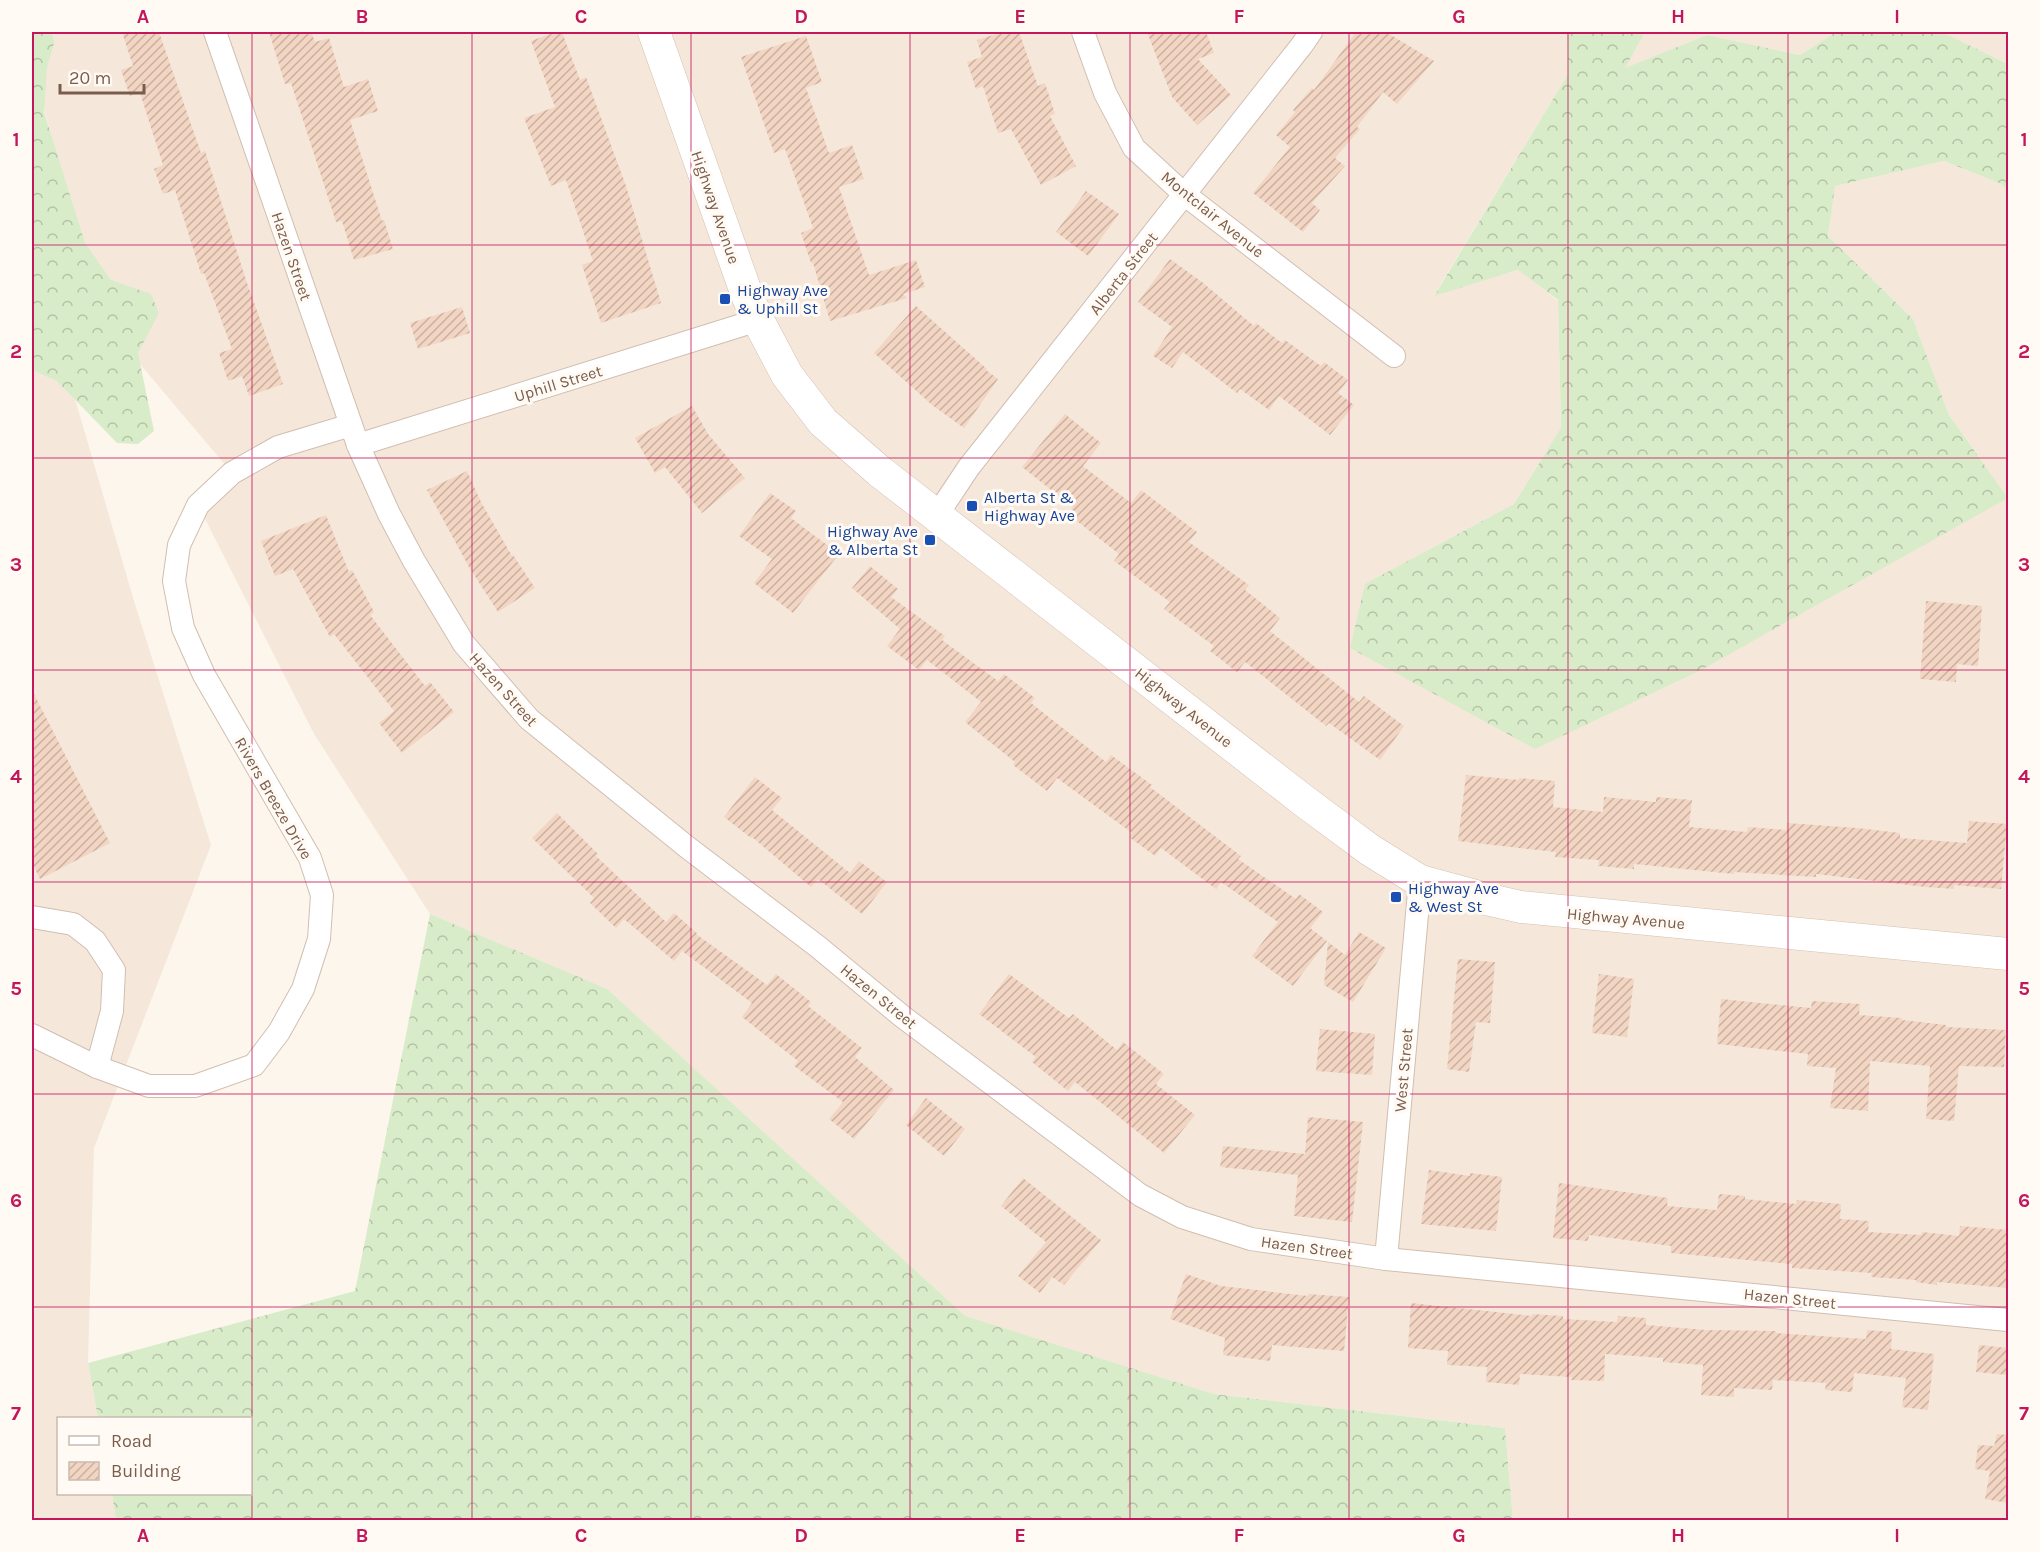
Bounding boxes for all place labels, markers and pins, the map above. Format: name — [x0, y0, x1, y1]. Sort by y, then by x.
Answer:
place label: Highway Ave & Uphill St — [737, 281, 828, 318]
marker: Highway Ave & Uphill St — [718, 292, 732, 306]
place label: Alberta St & Highway Ave — [984, 488, 1075, 525]
marker: Alberta St & Highway Ave — [965, 499, 979, 513]
place label: Highway Ave & Alberta St — [827, 522, 918, 559]
marker: Highway Ave & Alberta St — [923, 533, 937, 547]
place label: Highway Ave & West St — [1408, 879, 1499, 916]
marker: Highway Ave & West St — [1389, 890, 1403, 904]

